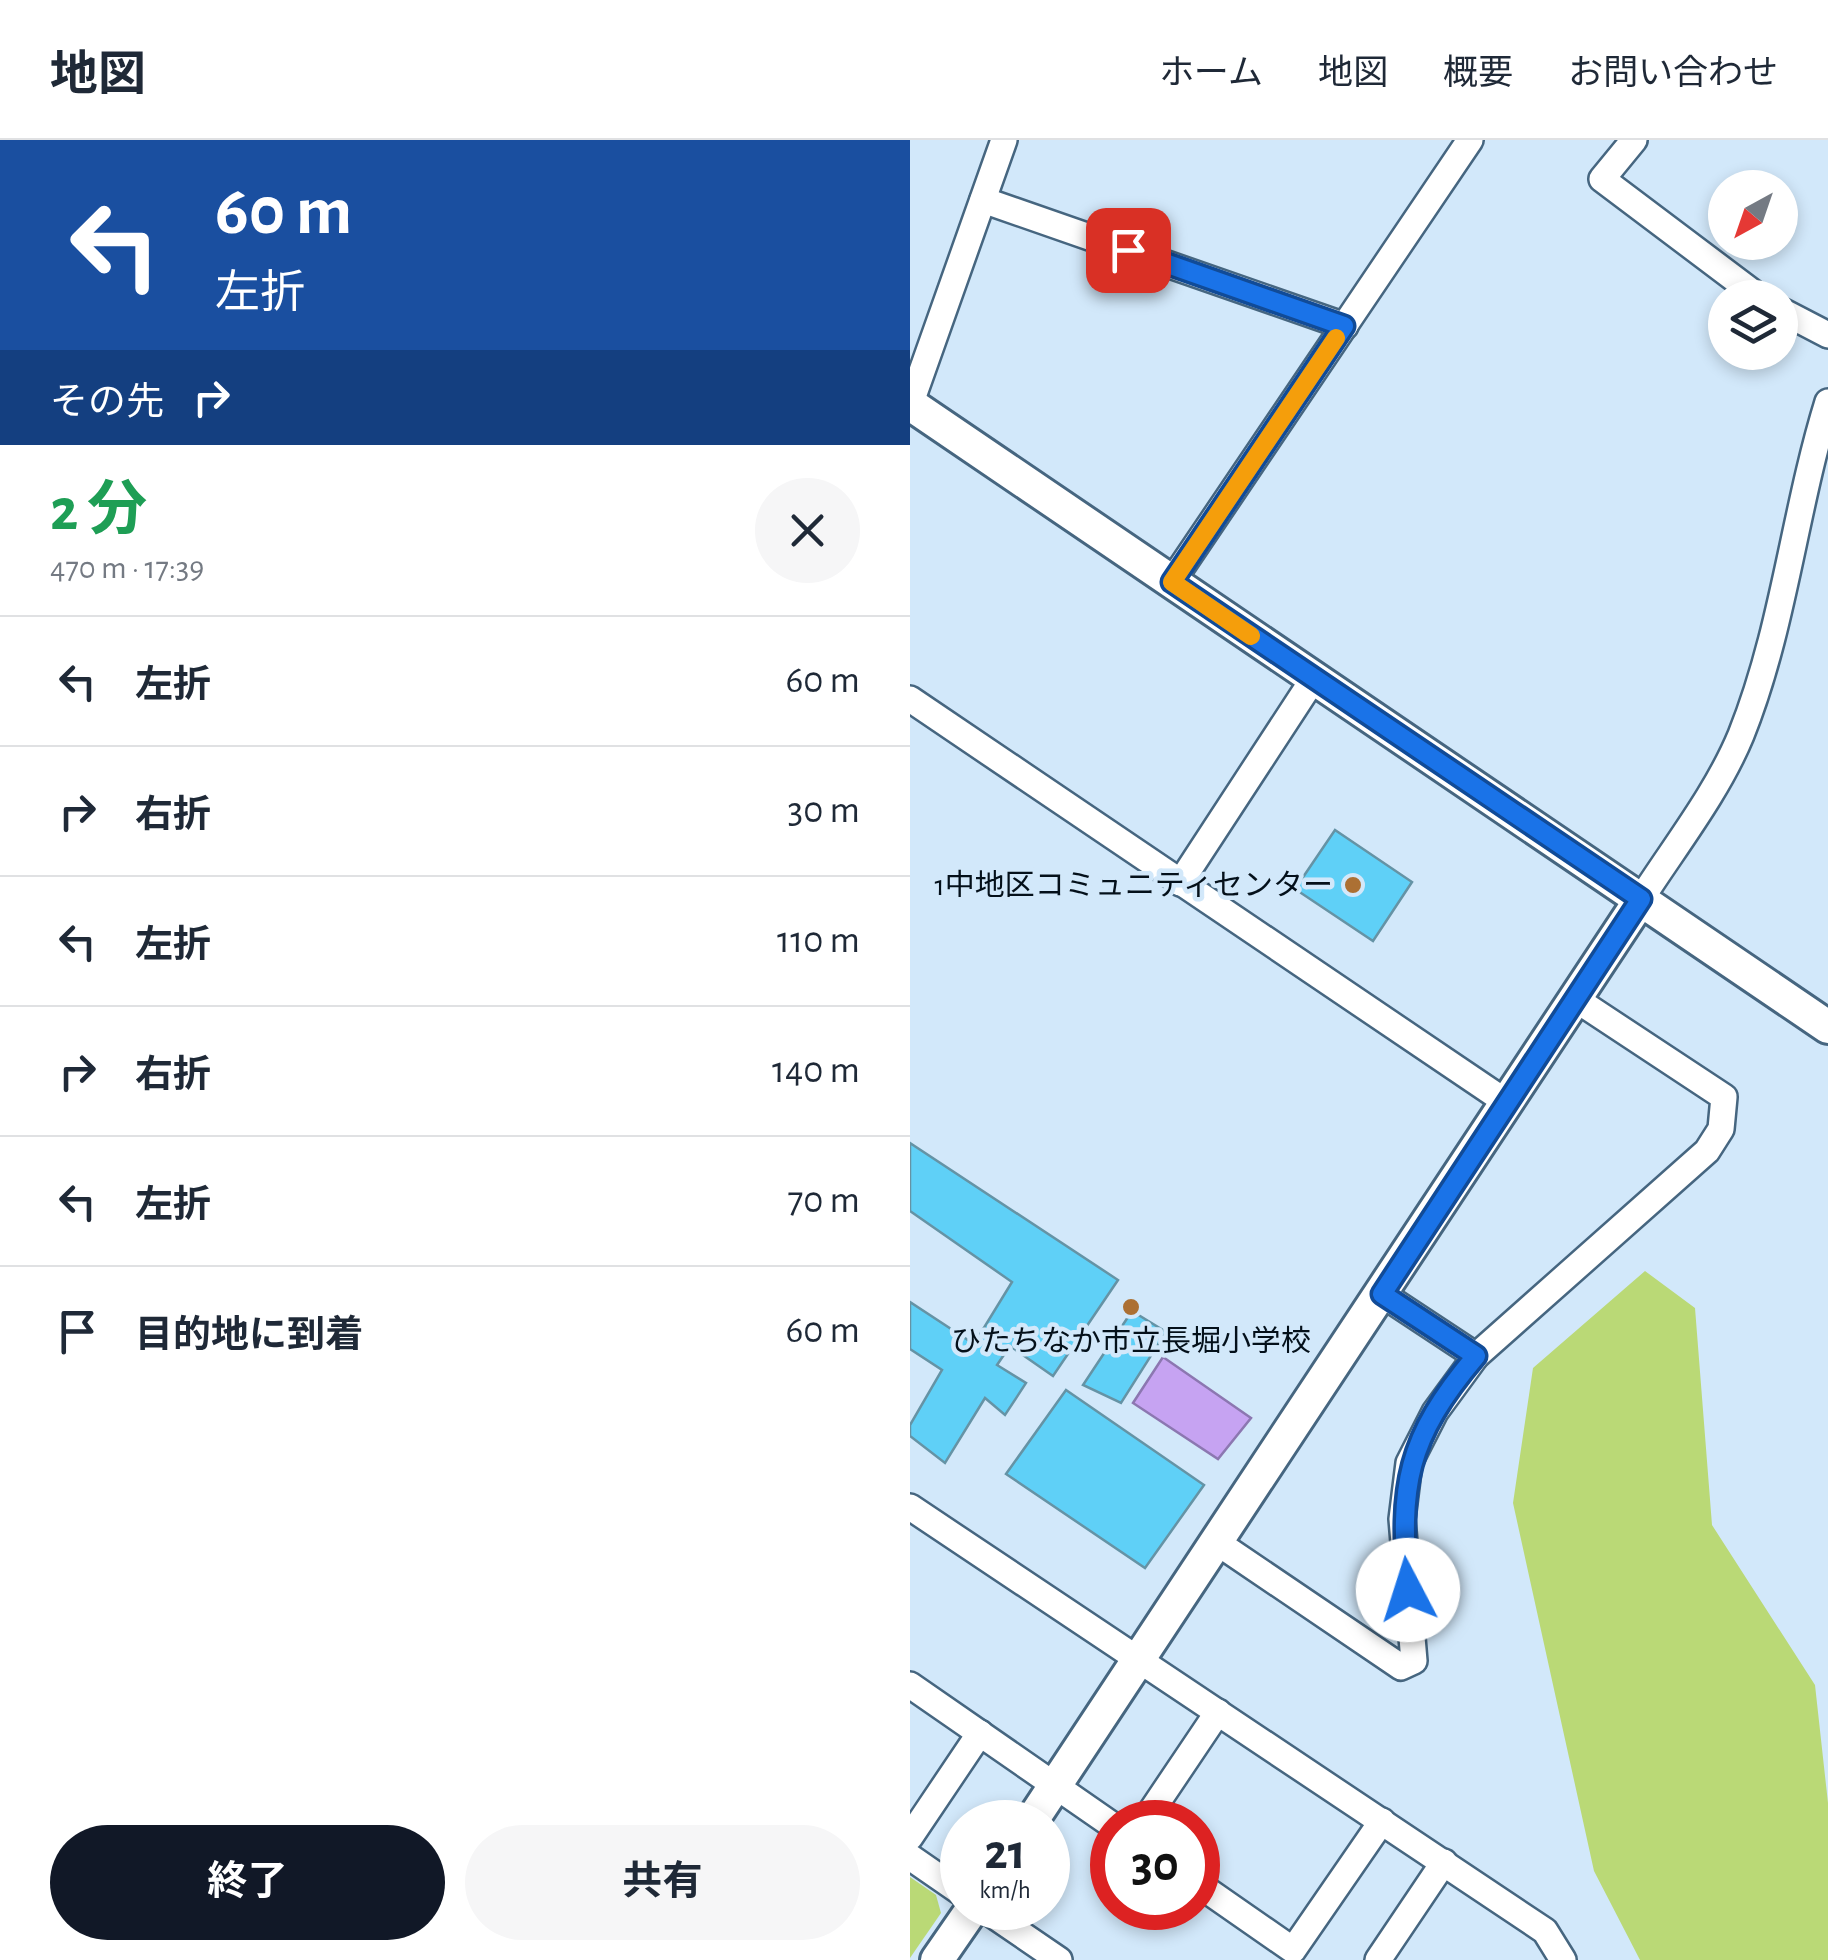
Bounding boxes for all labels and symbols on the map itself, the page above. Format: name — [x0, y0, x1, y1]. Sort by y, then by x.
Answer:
north arrow — [1708, 170, 1798, 260]
pin — [1086, 208, 1171, 293]
place label: 1中地区コミュニティセンター — [934, 869, 1333, 901]
marker: 1中地区コミュニティセンター — [1342, 874, 1364, 896]
marker: ひたちなか市立長堀小学校 — [1120, 1296, 1142, 1318]
place label: ひたちなか市立長堀小学校 — [951, 1325, 1311, 1357]
position arrow — [1356, 1538, 1460, 1642]
speed limit sign: 30 — [1090, 1800, 1220, 1930]

